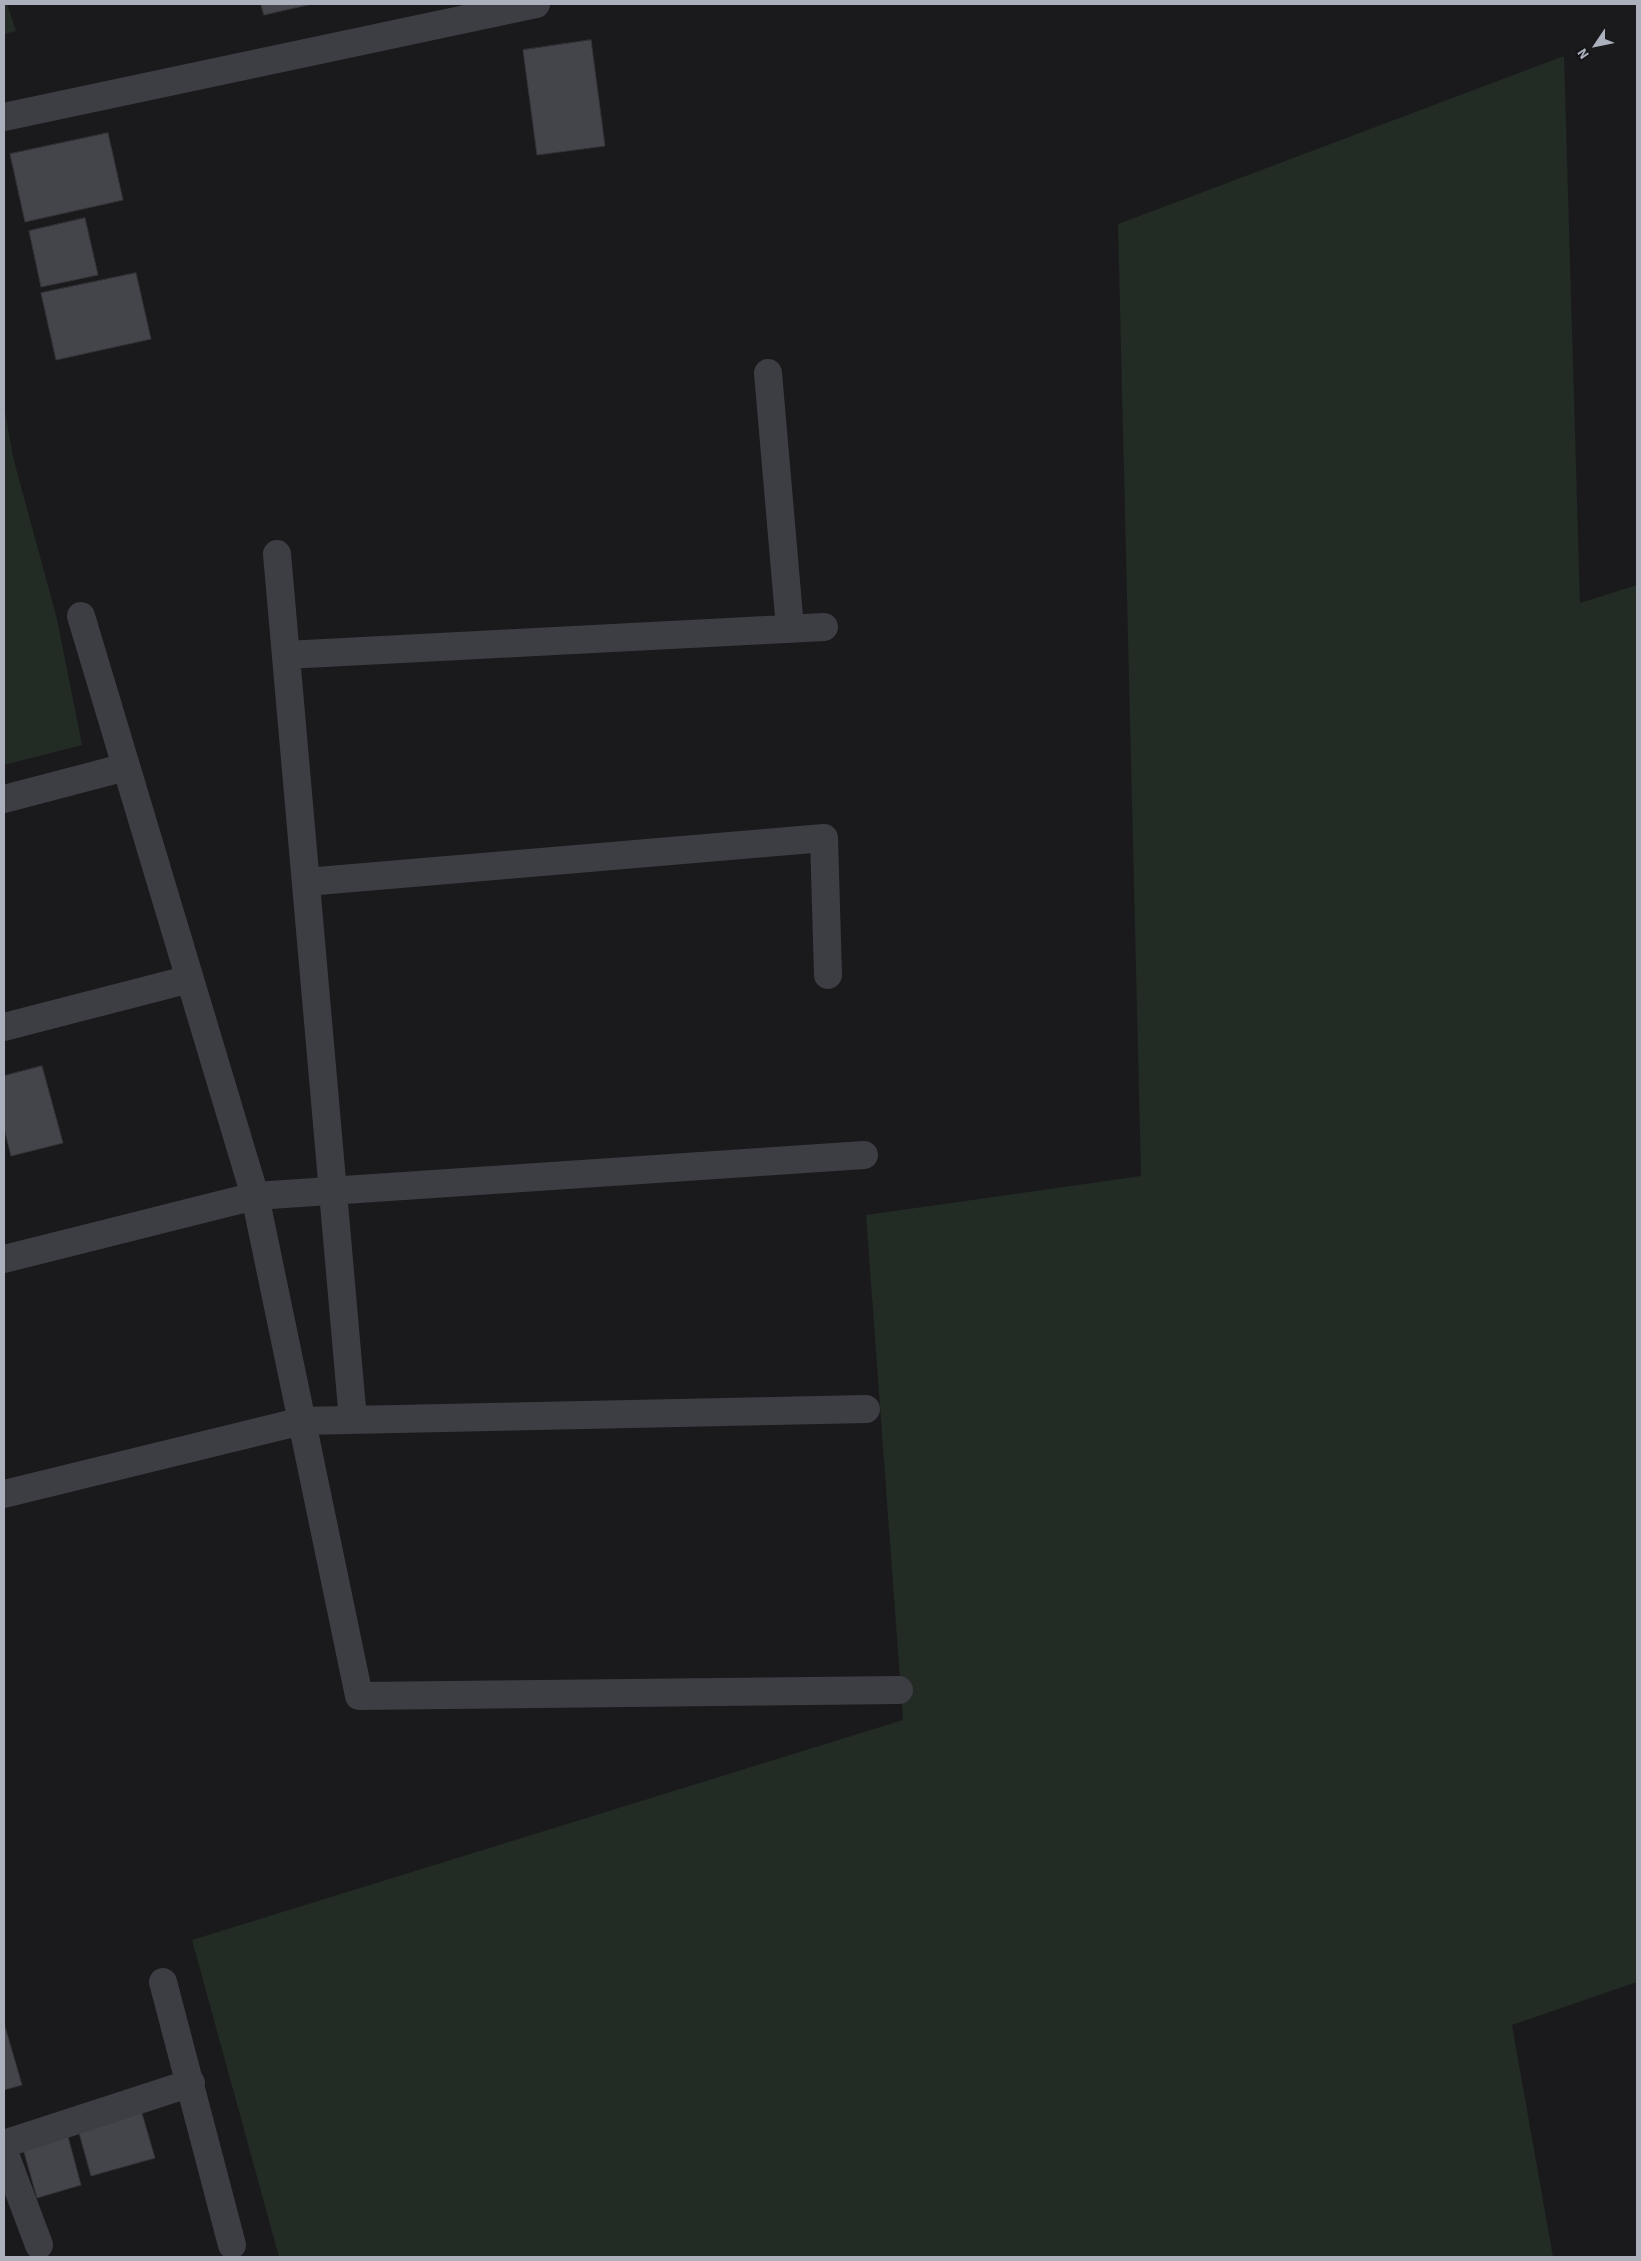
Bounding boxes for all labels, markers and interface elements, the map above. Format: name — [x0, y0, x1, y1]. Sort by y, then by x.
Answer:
north arrow — [1571, 20, 1621, 70]
text: N — [1573, 44, 1594, 63]

